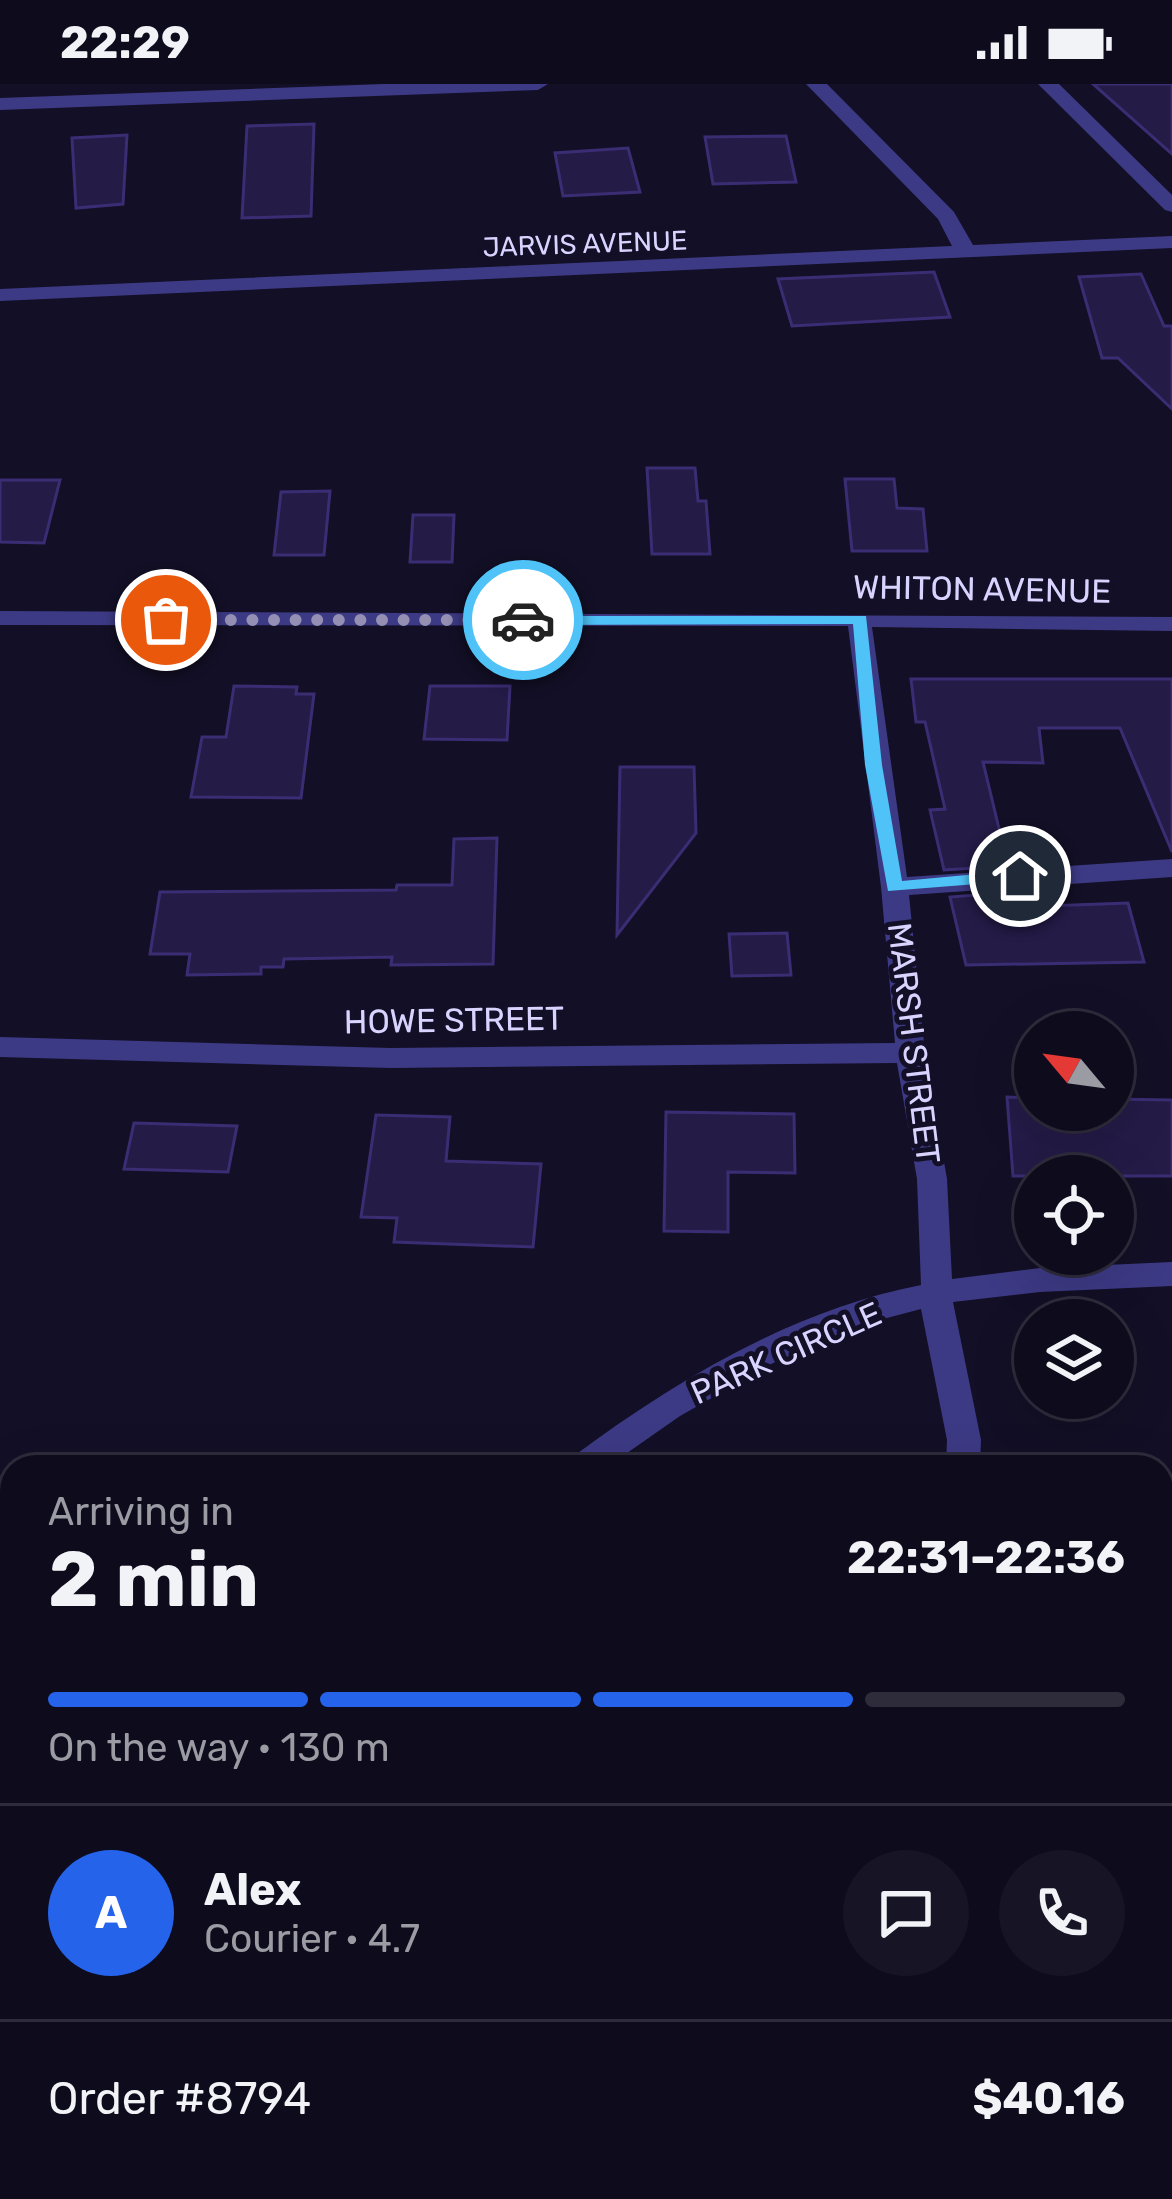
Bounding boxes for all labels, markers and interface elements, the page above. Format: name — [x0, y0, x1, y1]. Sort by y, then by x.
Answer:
text: 22:29 — [60, 16, 190, 69]
street label: JARVIS AVENUE — [482, 224, 688, 264]
courier — [463, 560, 583, 680]
street label: WHITON AVENUE — [853, 567, 1111, 611]
pin — [115, 569, 217, 671]
icon: bag — [133, 587, 199, 653]
icon: car — [490, 587, 556, 653]
pin — [969, 825, 1071, 927]
icon: home — [987, 843, 1053, 909]
street label: MARSH STREET — [880, 920, 948, 1166]
street label: HOWE STREET — [344, 999, 564, 1041]
north arrow — [1014, 1011, 1134, 1131]
map controls — [1014, 1011, 1134, 1419]
button: locate — [1014, 1155, 1134, 1275]
street label: PARK CIRCLE — [685, 1294, 887, 1412]
button: layers — [1014, 1299, 1134, 1419]
text: Arriving in — [48, 1489, 234, 1535]
text: 22:31–22:36 — [847, 1531, 1125, 1584]
text: 2 min — [48, 1533, 259, 1626]
text: On the way · 130 m — [48, 1725, 390, 1771]
button: chat — [843, 1850, 969, 1976]
button: phone — [999, 1850, 1125, 1976]
text: Alex — [204, 1863, 302, 1916]
text: A — [95, 1886, 127, 1939]
text: Courier · 4.7 — [204, 1916, 420, 1962]
text: Order #8794 — [48, 2072, 311, 2125]
text: $40.16 — [972, 2072, 1125, 2125]

